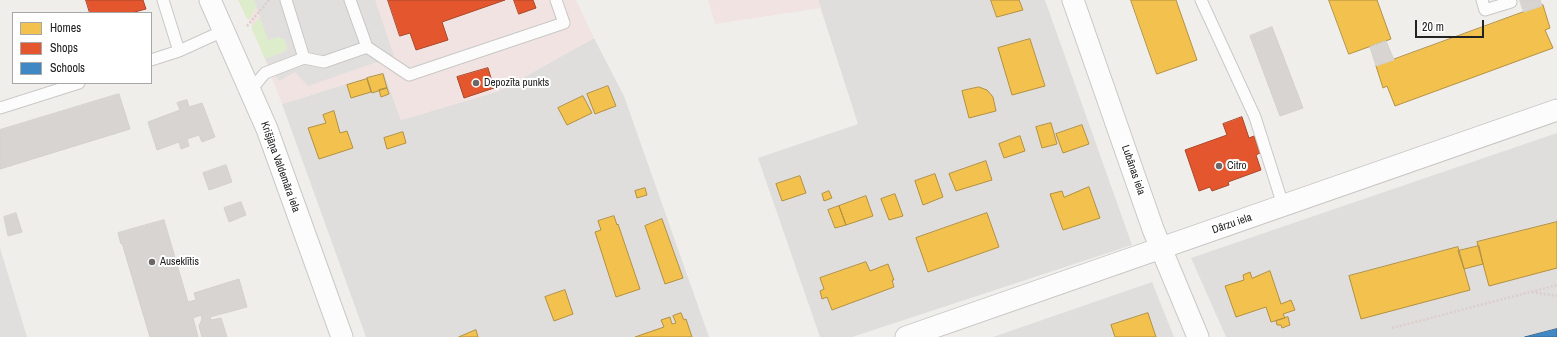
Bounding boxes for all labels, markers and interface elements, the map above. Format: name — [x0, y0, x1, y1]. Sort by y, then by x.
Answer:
legend — [12, 12, 152, 84]
scale bar — [1417, 12, 1486, 38]
text: 20 m — [1422, 19, 1444, 35]
text: Homes — [50, 20, 81, 36]
text: Shops — [50, 40, 78, 56]
text: Schools — [50, 60, 85, 76]
place label: Depozīta punkts — [484, 76, 549, 90]
marker: Depozīta punkts — [471, 78, 481, 88]
street label: Krišjāņa Valdemāra iela — [257, 120, 303, 214]
street label: Lubānas iela — [1118, 143, 1148, 197]
place label: Citro — [1227, 159, 1247, 173]
marker: Citro — [1214, 161, 1224, 171]
street label: Dārzu iela — [1210, 211, 1254, 237]
place label: Auseklītis — [160, 255, 199, 269]
marker: Auseklītis — [147, 257, 157, 267]

